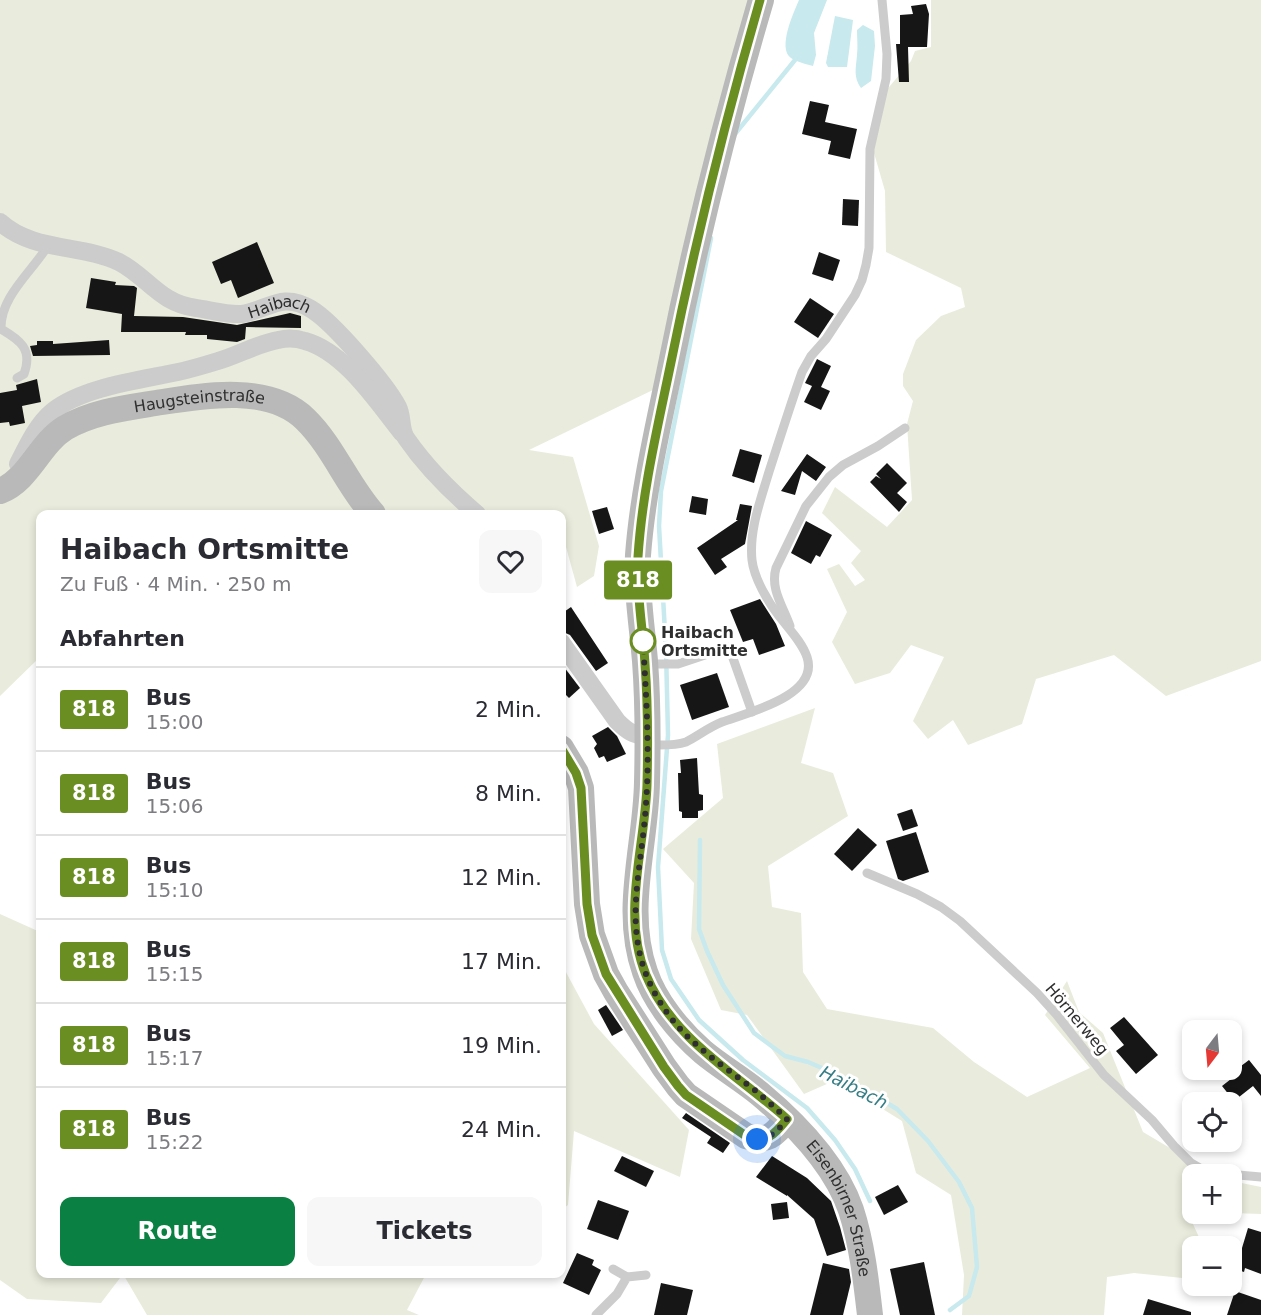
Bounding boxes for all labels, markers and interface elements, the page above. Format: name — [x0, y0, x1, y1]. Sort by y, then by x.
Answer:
street label: Haibach — [245, 292, 314, 322]
street label: Haugsteinstraße — [132, 385, 267, 416]
button: heart — [479, 530, 542, 593]
text: Haibach Ortsmitte — [60, 533, 349, 566]
line badge: 818 — [604, 560, 672, 600]
text: 818 — [616, 568, 660, 592]
text: Zu Fuß · 4 Min. · 250 m — [60, 572, 292, 596]
place label: Haibach Ortsmitte — [661, 623, 748, 660]
text: Abfahrten — [60, 626, 185, 651]
marker: Haibach Ortsmitte — [630, 628, 656, 654]
text: Bus — [146, 685, 191, 710]
text: 818 — [72, 697, 116, 721]
text: 2 Min. — [475, 697, 542, 722]
text: 15:00 — [146, 710, 203, 734]
text: Bus — [146, 769, 191, 794]
text: 818 — [72, 781, 116, 805]
text: 8 Min. — [475, 781, 542, 806]
text: 15:06 — [146, 794, 203, 818]
text: Bus — [146, 853, 191, 878]
text: 818 — [72, 865, 116, 889]
text: 12 Min. — [461, 865, 542, 890]
text: 15:10 — [146, 878, 203, 902]
text: Bus — [146, 937, 191, 962]
text: 818 — [72, 949, 116, 973]
text: 17 Min. — [461, 949, 542, 974]
text: 15:15 — [146, 962, 203, 986]
street label: Hörnerweg — [1042, 979, 1112, 1059]
north arrow — [1182, 1020, 1242, 1080]
map controls — [1182, 1020, 1242, 1296]
text: Bus — [146, 1021, 191, 1046]
text: 818 — [72, 1033, 116, 1057]
text: 19 Min. — [461, 1033, 542, 1058]
text: 15:17 — [146, 1046, 203, 1070]
water label: Haibach — [817, 1061, 891, 1113]
button: locate — [1182, 1092, 1242, 1152]
text: Bus — [146, 1105, 191, 1130]
text: 818 — [72, 1117, 116, 1141]
text: 24 Min. — [461, 1117, 542, 1142]
your location — [742, 1124, 772, 1154]
text: 15:22 — [146, 1130, 203, 1154]
street label: Eisenbirner Straße — [802, 1136, 875, 1278]
button: + — [1182, 1164, 1242, 1224]
button: Route — [60, 1197, 295, 1266]
button: Tickets — [307, 1197, 542, 1266]
button: − — [1182, 1236, 1242, 1296]

